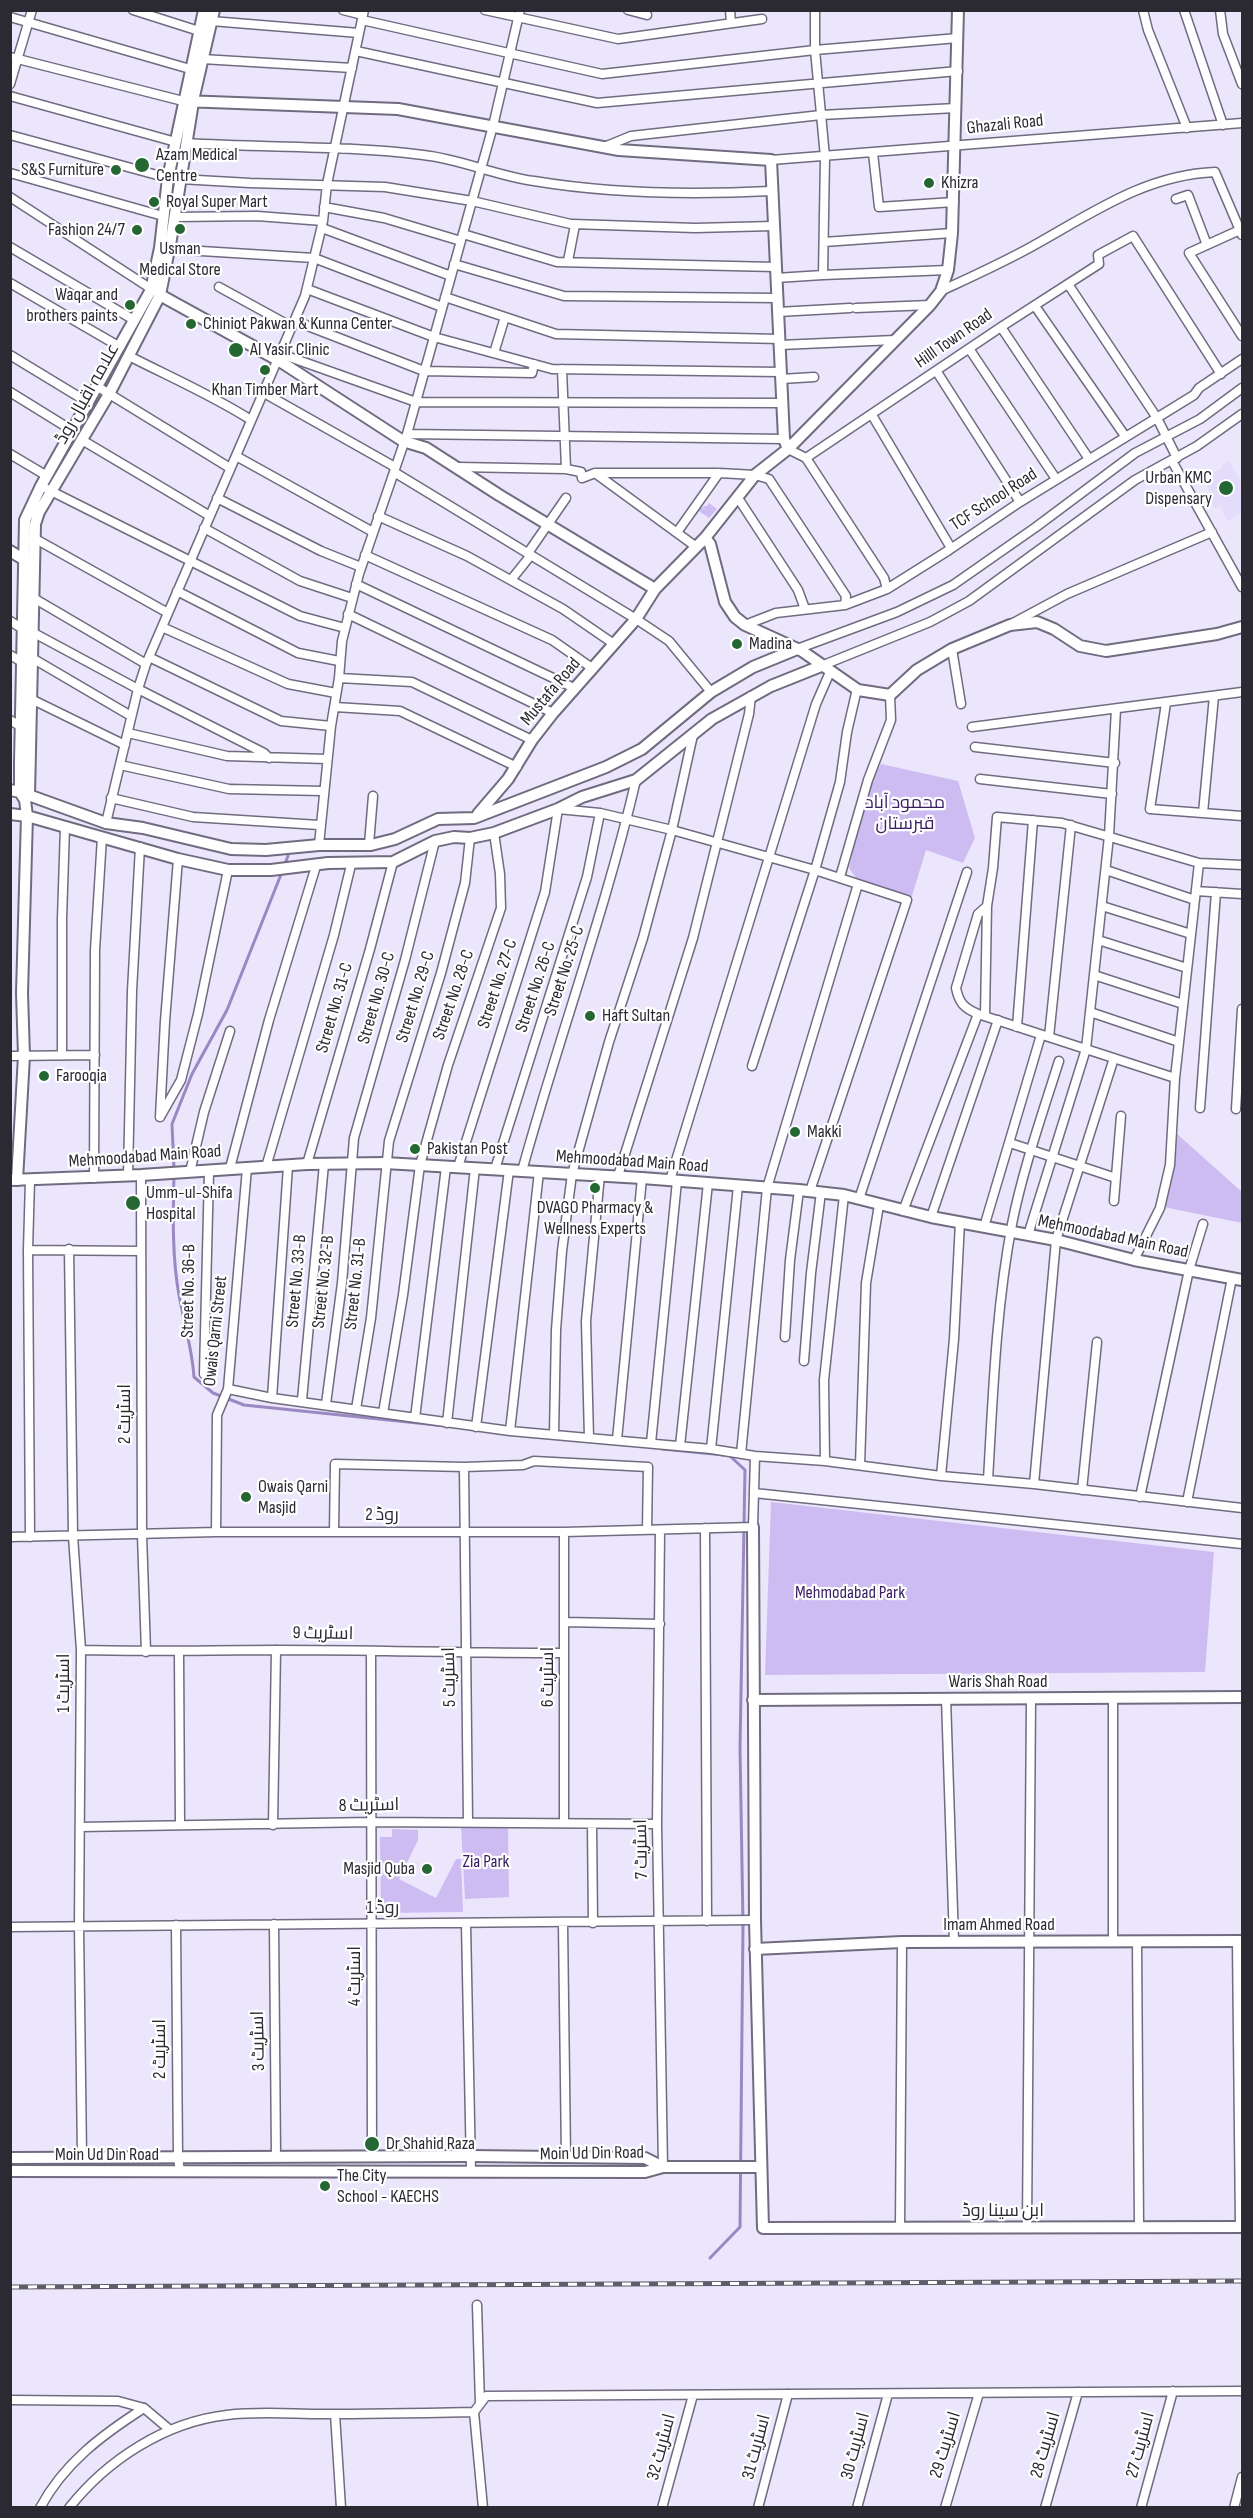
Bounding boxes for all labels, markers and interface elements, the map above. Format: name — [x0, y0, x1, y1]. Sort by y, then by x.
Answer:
street label: Ghazali Road — [966, 110, 1044, 140]
place label: Azam Medical Centre — [156, 144, 238, 186]
marker: Azam Medical Centre — [133, 156, 151, 174]
place label: S&S Furniture — [21, 159, 104, 181]
marker: S&S Furniture — [109, 163, 123, 177]
place label: Khizra — [941, 172, 979, 194]
marker: Khizra — [922, 176, 936, 190]
place label: Royal Super Mart — [166, 191, 268, 213]
marker: Royal Super Mart — [147, 195, 161, 209]
place label: Fashion 24/7 — [48, 219, 125, 241]
marker: Usman Medical Store — [173, 222, 187, 236]
marker: Fashion 24/7 — [130, 223, 144, 237]
place label: Usman Medical Store — [139, 238, 221, 280]
place label: Waqar and brothers paints — [26, 284, 118, 326]
marker: Waqar and brothers paints — [123, 298, 137, 312]
street label: Hilll Town Road — [911, 304, 997, 374]
place label: Chiniot Pakwan & Kunna Center — [203, 313, 392, 335]
marker: Chiniot Pakwan & Kunna Center — [184, 317, 198, 331]
place label: Al Yasir Clinic — [250, 339, 330, 361]
street label: علامہ اقبال روڈ — [51, 340, 125, 448]
marker: Al Yasir Clinic — [227, 341, 245, 359]
marker: Khan Timber Mart — [258, 363, 272, 377]
place label: Khan Timber Mart — [212, 379, 318, 401]
street label: TCF School Road — [946, 464, 1042, 536]
place label: Urban KMC Dispensary — [1145, 467, 1212, 510]
marker: Urban KMC Dispensary — [1217, 479, 1235, 497]
place label: Madina — [749, 633, 792, 655]
marker: Madina — [730, 637, 744, 651]
street label: Mustafa Road — [516, 654, 586, 730]
park label: محمود آباد قبرستان — [865, 792, 945, 834]
street label: Street No. 25-C — [540, 923, 590, 1019]
street label: Street No. 27-C — [473, 937, 523, 1031]
street label: Street No. 26-C — [511, 939, 561, 1035]
street label: Street No. 28-C — [428, 947, 480, 1043]
street label: Street No. 29-C — [392, 949, 440, 1045]
street label: Street No. 30-C — [354, 950, 400, 1046]
street label: Street No. 31-C — [312, 960, 358, 1056]
place label: Haft Sultan — [602, 1005, 670, 1027]
marker: Haft Sultan — [583, 1009, 597, 1023]
place label: Farooqia — [56, 1065, 107, 1087]
marker: Farooqia — [37, 1069, 51, 1083]
place label: Makki — [807, 1121, 842, 1143]
marker: Makki — [788, 1125, 802, 1139]
place label: Pakistan Post — [427, 1138, 508, 1160]
street label: Mehmoodabad Main Road — [68, 1141, 222, 1173]
marker: Pakistan Post — [408, 1142, 422, 1156]
street label: Mehmoodabad Main Road — [555, 1146, 709, 1178]
marker: DVAGO Pharmacy & Wellness Experts — [588, 1181, 602, 1195]
place label: Umm-ul-Shifa Hospital — [146, 1182, 233, 1224]
marker: Umm-ul-Shifa Hospital — [124, 1194, 142, 1212]
place label: DVAGO Pharmacy & Wellness Experts — [537, 1197, 653, 1240]
street label: Mehmoodabad Main Road — [1036, 1211, 1190, 1263]
street label: Street No. 33-B — [282, 1234, 312, 1328]
street label: Street No. 32-B — [308, 1235, 340, 1329]
street label: Street No. 31-B — [340, 1237, 372, 1331]
street label: Street No. 36-B — [177, 1244, 201, 1338]
street label: Owais Qarni Street — [199, 1275, 233, 1387]
street label: اسٹریٹ 2 — [114, 1384, 136, 1444]
place label: Owais Qarni Masjid — [258, 1476, 328, 1518]
marker: Owais Qarni Masjid — [239, 1490, 253, 1504]
street label: روڈ 2 — [365, 1504, 399, 1526]
park label: Mehmodabad Park — [795, 1582, 905, 1604]
street label: اسٹریٹ 9 — [292, 1623, 354, 1645]
street label: اسٹریٹ 5 — [439, 1647, 461, 1707]
street label: اسٹریٹ 6 — [537, 1647, 559, 1707]
street label: اسٹریٹ 1 — [53, 1653, 75, 1713]
street label: Waris Shah Road — [949, 1671, 1047, 1693]
street label: اسٹریٹ 8 — [338, 1795, 400, 1817]
street label: اسٹریٹ 7 — [631, 1819, 653, 1879]
park label: Zia Park — [463, 1851, 509, 1873]
place label: Masjid Quba — [343, 1858, 415, 1880]
marker: Masjid Quba — [420, 1862, 434, 1876]
street label: روڈ 1 — [367, 1897, 399, 1919]
street label: Imam Ahmed Road — [943, 1914, 1055, 1936]
street label: اسٹریٹ 4 — [344, 1946, 366, 2006]
street label: اسٹریٹ 3 — [248, 2011, 270, 2071]
street label: اسٹریٹ 2 — [149, 2019, 171, 2079]
place label: Dr Shahid Raza — [386, 2133, 475, 2155]
marker: Dr Shahid Raza — [363, 2135, 381, 2153]
street label: Moin Ud Din Road — [540, 2142, 644, 2166]
street label: Moin Ud Din Road — [55, 2144, 159, 2166]
place label: The City School - KAECHS — [337, 2165, 439, 2208]
marker: The City School - KAECHS — [318, 2179, 332, 2193]
street label: ابن سینا روڈ — [962, 2200, 1044, 2222]
street label: اسٹریٹ 29 — [926, 2409, 966, 2481]
street label: اسٹریٹ 28 — [1026, 2409, 1066, 2481]
street label: اسٹریٹ 30 — [837, 2410, 875, 2482]
street label: اسٹریٹ 27 — [1122, 2410, 1160, 2480]
street label: اسٹریٹ 32 — [643, 2411, 681, 2483]
street label: اسٹریٹ 31 — [738, 2412, 776, 2482]

